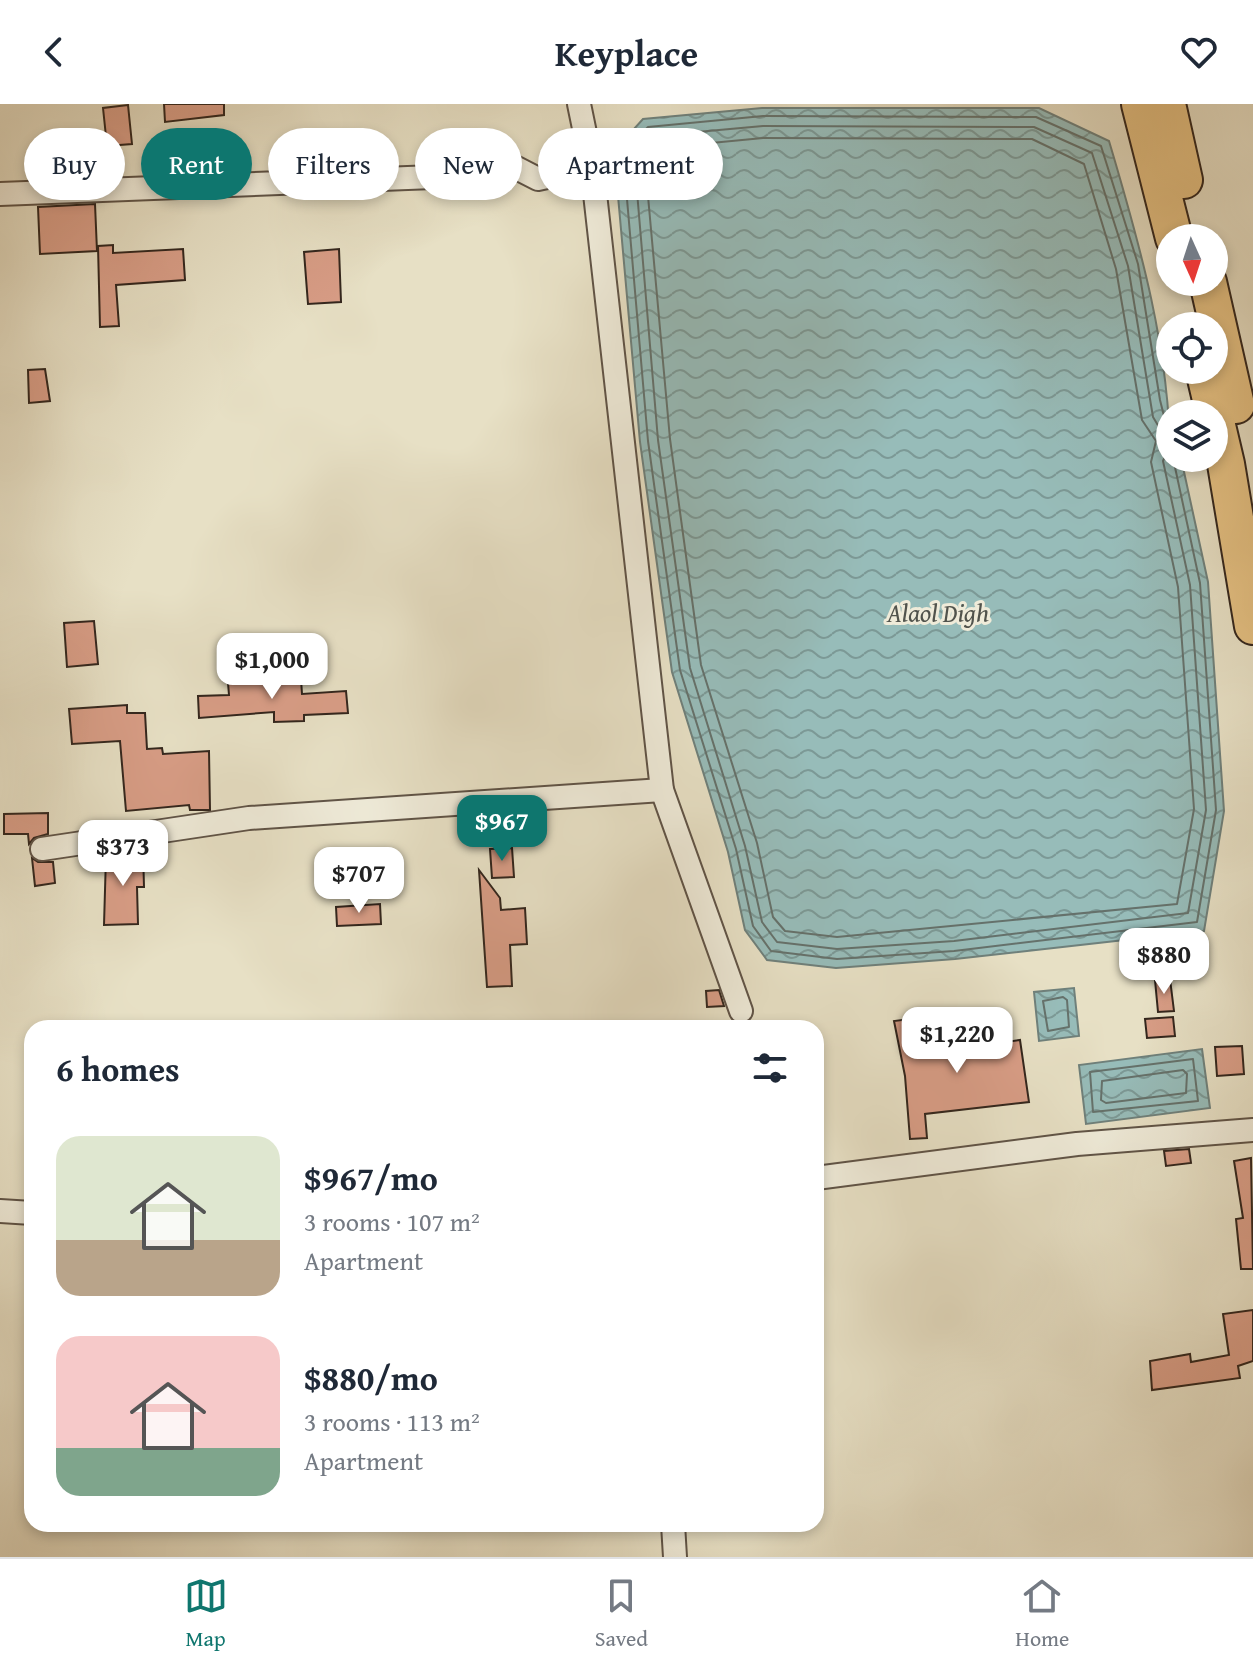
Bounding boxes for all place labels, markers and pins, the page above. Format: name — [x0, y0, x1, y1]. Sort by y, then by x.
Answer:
pin: $1,000 — [207, 633, 337, 701]
pin: $967 — [455, 795, 549, 863]
pin: $373 — [76, 820, 170, 888]
pin: $707 — [312, 847, 406, 915]
pin: $880 — [1117, 928, 1211, 996]
pin: $1,220 — [892, 1007, 1022, 1075]

